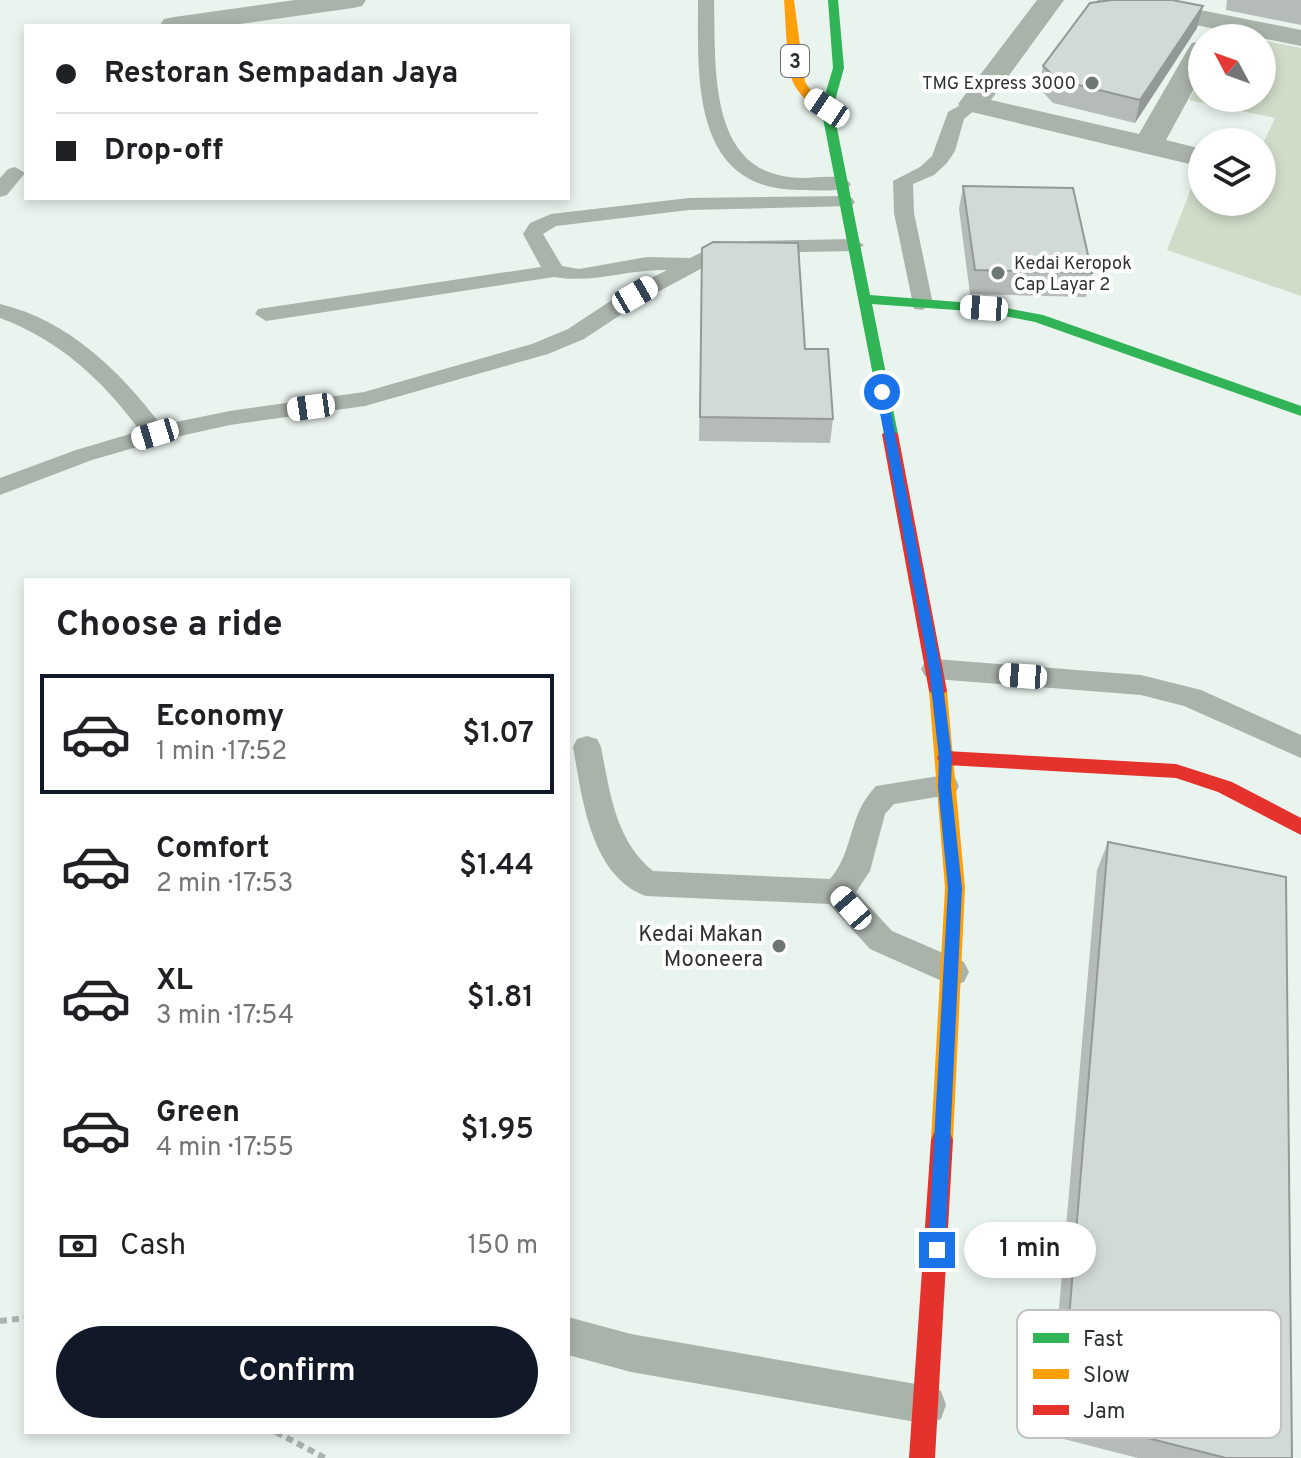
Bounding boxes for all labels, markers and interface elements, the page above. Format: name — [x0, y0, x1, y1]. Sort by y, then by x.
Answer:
north arrow — [1188, 24, 1276, 112]
map controls — [1188, 24, 1276, 216]
road number: 3 — [781, 45, 809, 77]
text: Restoran Sempadan Jaya — [104, 56, 458, 93]
place label: TMG Express 3000 — [922, 73, 1076, 96]
marker: TMG Express 3000 — [1083, 74, 1101, 92]
car — [800, 85, 854, 131]
button: layers — [1188, 128, 1276, 216]
text: Drop-off — [104, 133, 223, 170]
place label: Kedai Keropok Cap Layar 2 — [1014, 253, 1132, 297]
marker: Kedai Keropok Cap Layar 2 — [989, 264, 1007, 282]
car — [608, 273, 662, 317]
car — [959, 294, 1009, 322]
route start — [864, 374, 900, 410]
car — [286, 392, 336, 422]
car — [129, 416, 181, 452]
text: Choose a ride — [56, 603, 282, 649]
car — [998, 662, 1048, 690]
icon: car — [60, 698, 132, 770]
text: Economy — [156, 699, 284, 736]
text: $1.07 — [462, 716, 534, 753]
text: 1 min · 17:52 — [156, 736, 287, 769]
icon: car — [60, 830, 132, 902]
text: Comfort — [156, 831, 269, 868]
text: $1.44 — [459, 848, 534, 885]
text: 2 min · 17:53 — [156, 868, 293, 901]
car — [826, 882, 876, 934]
place label: Kedai Makan Mooneera — [638, 922, 763, 974]
marker: Kedai Makan Mooneera — [770, 937, 788, 955]
icon: car — [60, 962, 132, 1034]
text: XL — [156, 963, 193, 1000]
text: $1.81 — [467, 980, 534, 1017]
text: 3 min · 17:54 — [156, 1000, 294, 1033]
icon: car — [60, 1094, 132, 1166]
text: Green — [156, 1095, 240, 1132]
text: $1.95 — [460, 1112, 534, 1149]
text: 4 min · 17:55 — [156, 1132, 294, 1165]
callout: 1 min — [965, 1222, 1097, 1278]
icon: cash — [56, 1224, 100, 1268]
text: Cash — [120, 1228, 186, 1265]
text: 150 m — [467, 1230, 538, 1263]
route end — [919, 1232, 955, 1268]
text: 1 min — [999, 1233, 1061, 1266]
legend — [1017, 1310, 1281, 1438]
button: Confirm — [56, 1326, 538, 1418]
text: Fast — [1083, 1327, 1124, 1354]
text: Slow — [1083, 1363, 1130, 1390]
text: Jam — [1083, 1399, 1126, 1426]

